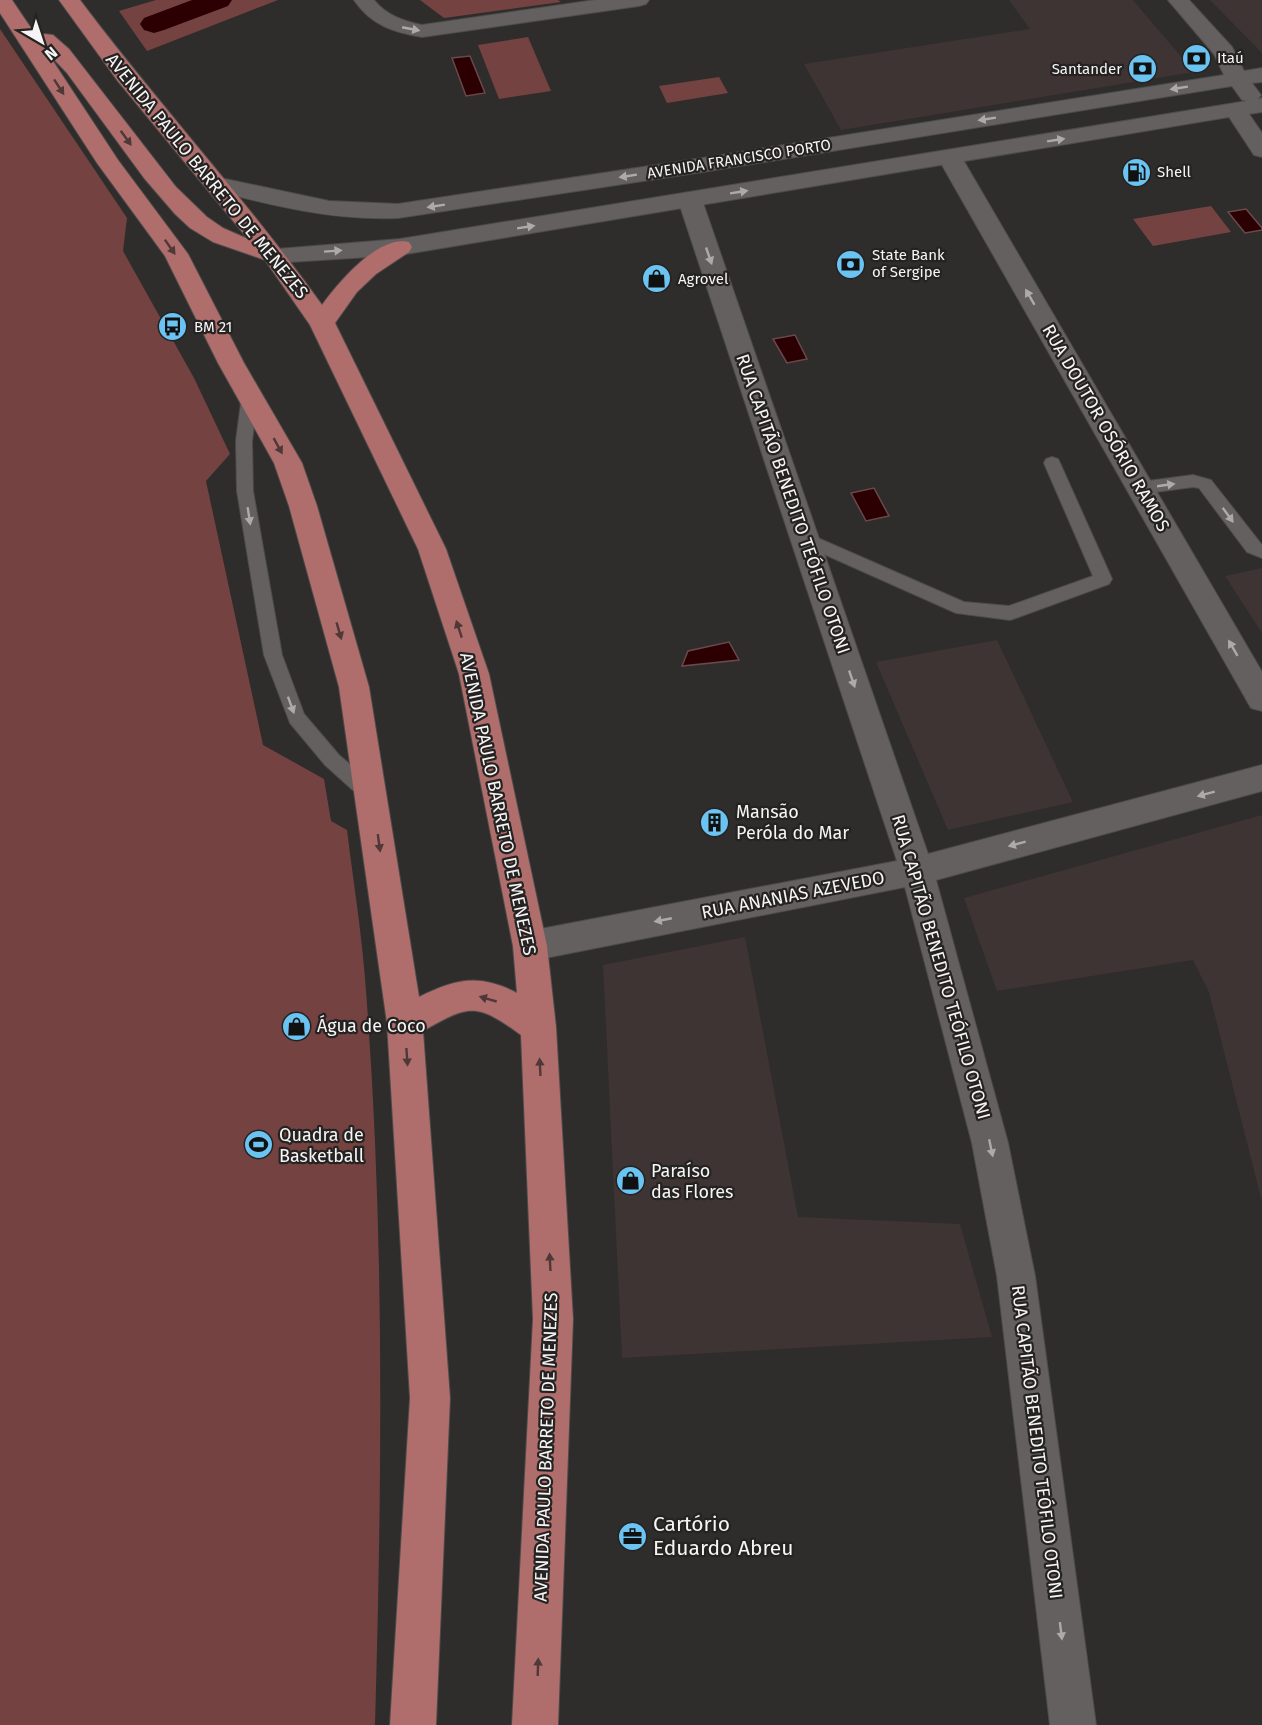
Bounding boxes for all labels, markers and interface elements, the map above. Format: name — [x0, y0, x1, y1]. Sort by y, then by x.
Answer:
north arrow — [12, 12, 72, 72]
one-way arrow — [402, 25, 421, 34]
bank icon: Itaú — [1180, 42, 1212, 74]
text: N — [41, 43, 61, 64]
street label: AVENIDA PAULO BARRETO DE MENEZES — [101, 49, 313, 303]
place label: Itaú — [1217, 49, 1244, 67]
bank icon: Santander — [1127, 53, 1159, 85]
place label: Santander — [1052, 60, 1122, 78]
one-way arrow — [54, 79, 65, 95]
one-way arrow — [1170, 84, 1189, 93]
one-way arrow — [977, 115, 996, 124]
one-way arrow — [120, 131, 132, 146]
street label: AVENIDA FRANCISCO PORTO — [646, 136, 832, 182]
one-way arrow — [1047, 136, 1066, 145]
fuel station icon: Shell — [1120, 156, 1152, 188]
place label: Shell — [1157, 163, 1192, 181]
one-way arrow — [619, 172, 638, 181]
one-way arrow — [730, 187, 749, 196]
one-way arrow — [426, 201, 445, 210]
one-way arrow — [517, 222, 536, 231]
one-way arrow — [164, 239, 175, 255]
one-way arrow — [323, 246, 342, 256]
place label: State Bank of Sergipe — [872, 246, 945, 281]
one-way arrow — [704, 247, 714, 265]
bank icon: State Bank of Sergipe — [835, 248, 867, 280]
shop icon: Agrovel — [641, 263, 673, 295]
place label: Agrovel — [678, 270, 729, 288]
one-way arrow — [1025, 289, 1036, 305]
bus stop icon: BM 21 — [157, 311, 189, 343]
place label: BM 21 — [194, 318, 232, 336]
street label: RUA DOUTOR OSÓRIO RAMOS — [1038, 320, 1175, 536]
street label: RUA CAPITÃO BENEDITO TEÓFILO OTONI — [731, 351, 856, 657]
one-way arrow — [273, 438, 283, 455]
one-way arrow — [1157, 480, 1176, 489]
one-way arrow — [244, 506, 253, 525]
one-way arrow — [1222, 507, 1234, 522]
one-way arrow — [453, 620, 463, 638]
one-way arrow — [334, 622, 344, 640]
one-way arrow — [1227, 640, 1238, 656]
street label: AVENIDA PAULO BARRETO DE MENEZES — [455, 651, 541, 958]
one-way arrow — [848, 670, 858, 688]
one-way arrow — [287, 696, 297, 714]
one-way arrow — [1196, 789, 1215, 799]
place label: Mansão Peróla do Mar — [736, 801, 849, 844]
building icon: Mansão Peróla do Mar — [699, 806, 731, 838]
street label: RUA CAPITÃO BENEDITO TEÓFILO OTONI — [887, 812, 996, 1122]
one-way arrow — [374, 833, 383, 852]
one-way arrow — [1008, 840, 1026, 850]
street label: RUA ANANIAS AZEVEDO — [700, 866, 886, 924]
one-way arrow — [653, 916, 672, 925]
one-way arrow — [479, 994, 497, 1003]
shop icon: Água de Coco — [280, 1010, 312, 1042]
place label: Água de Coco — [317, 1014, 426, 1037]
one-way arrow — [402, 1047, 412, 1066]
one-way arrow — [536, 1058, 545, 1077]
place label: Quadra de Basketball — [279, 1124, 364, 1167]
sports icon: Quadra de Basketball — [242, 1129, 274, 1161]
one-way arrow — [987, 1138, 996, 1157]
place label: Paraíso das Flores — [651, 1160, 734, 1203]
shop icon: Paraíso das Flores — [614, 1165, 646, 1197]
one-way arrow — [545, 1252, 554, 1271]
street label: RUA CAPITÃO BENEDITO TEÓFILO OTONI — [1007, 1284, 1068, 1600]
street label: AVENIDA PAULO BARRETO DE MENEZES — [530, 1292, 562, 1602]
place label: Cartório Eduardo Abreu — [653, 1511, 794, 1561]
office icon: Cartório Eduardo Abreu — [616, 1520, 648, 1552]
one-way arrow — [1056, 1622, 1066, 1641]
one-way arrow — [533, 1657, 542, 1676]

